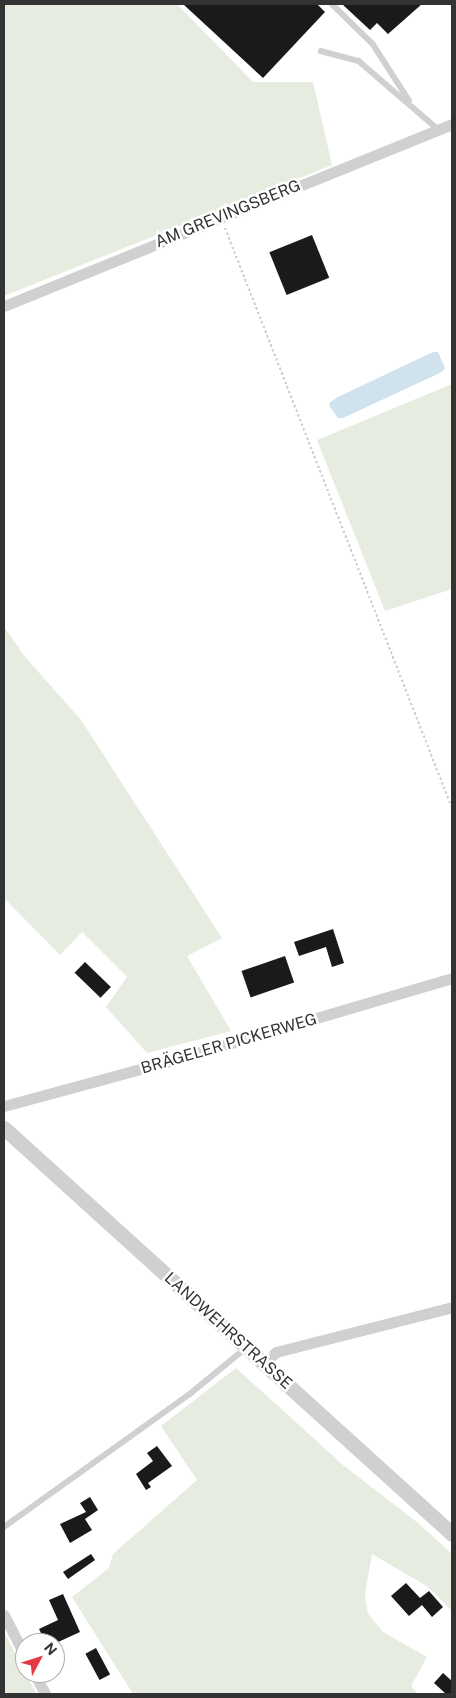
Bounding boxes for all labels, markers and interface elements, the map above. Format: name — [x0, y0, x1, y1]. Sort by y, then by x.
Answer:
street label: AM GREVINGSBERG — [153, 176, 303, 252]
street label: BRÄGELER PICKERWEG — [139, 1010, 319, 1078]
street label: LANDWEHRSTRASSE — [160, 1269, 296, 1393]
north arrow — [15, 1633, 65, 1683]
text: N — [41, 1640, 60, 1658]

